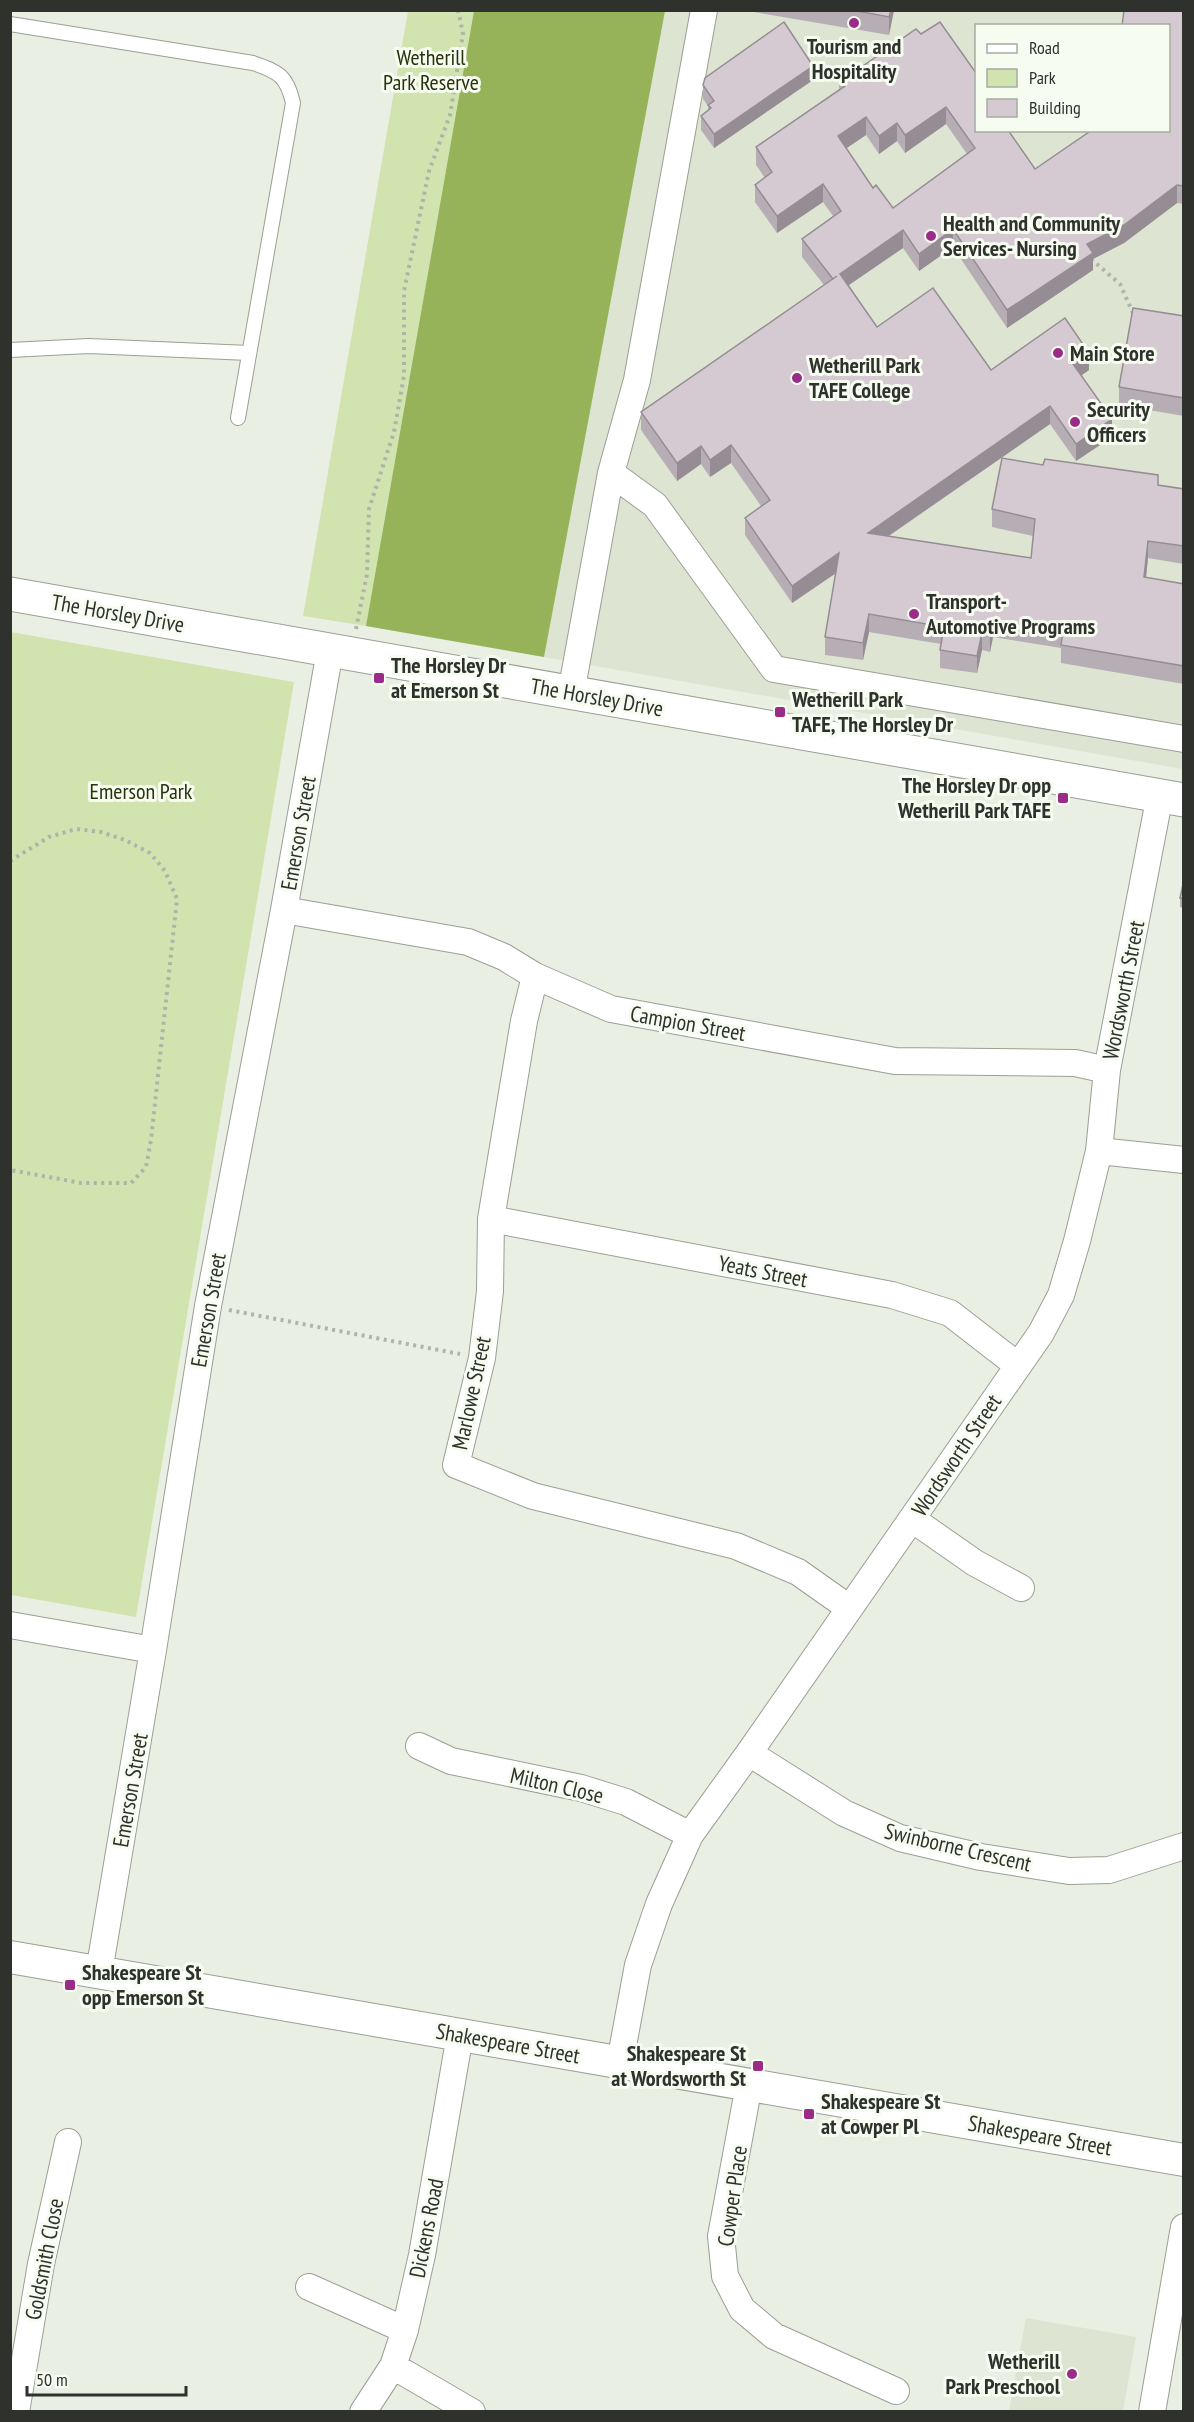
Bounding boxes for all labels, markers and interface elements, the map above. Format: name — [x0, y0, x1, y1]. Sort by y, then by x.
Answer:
marker: Tourism and Hospitality — [847, 16, 861, 30]
legend — [975, 24, 1170, 132]
place label: Tourism and Hospitality — [807, 32, 902, 85]
text: Road — [1029, 36, 1060, 59]
park label: Wetherill Park Reserve — [383, 43, 479, 96]
text: Park — [1029, 66, 1056, 89]
text: Building — [1029, 96, 1081, 119]
place label: Health and Community Services- Nursing — [943, 209, 1121, 262]
marker: Health and Community Services- Nursing — [924, 229, 938, 243]
place label: Main Store — [1070, 339, 1155, 367]
marker: Main Store — [1051, 346, 1065, 360]
place label: Wetherill Park TAFE College — [808, 351, 921, 404]
marker: Wetherill Park TAFE College — [790, 371, 804, 385]
place label: Security Officers — [1087, 395, 1151, 448]
marker: Security Officers — [1068, 415, 1082, 429]
place label: Transport- Automotive Programs — [925, 587, 1095, 640]
street label: The Horsley Drive — [50, 588, 186, 638]
marker: Transport- Automotive Programs — [907, 607, 921, 621]
place label: The Horsley Dr at Emerson St — [391, 651, 507, 704]
marker: The Horsley Dr at Emerson St — [372, 671, 386, 685]
street label: The Horsley Drive — [529, 672, 665, 722]
place label: Wetherill Park TAFE, The Horsley Dr — [791, 685, 954, 738]
marker: Wetherill Park TAFE, The Horsley Dr — [773, 705, 787, 719]
place label: The Horsley Dr opp Wetherill Park TAFE — [897, 771, 1051, 824]
street label: Emerson Street — [274, 774, 322, 892]
park label: Emerson Park — [90, 777, 193, 805]
marker: The Horsley Dr opp Wetherill Park TAFE — [1056, 791, 1070, 805]
street label: Wordsworth Street — [1096, 918, 1150, 1062]
street label: Campion Street — [628, 999, 748, 1047]
street label: Yeats Street — [716, 1249, 810, 1293]
street label: Emerson Street — [184, 1251, 232, 1369]
street label: Marlowe Street — [445, 1334, 497, 1452]
street label: Wordsworth Street — [905, 1389, 1007, 1521]
street label: Emerson Street — [106, 1731, 154, 1849]
street label: Milton Close — [508, 1761, 606, 1809]
street label: Swinborne Crescent — [882, 1816, 1034, 1878]
place label: Shakespeare St opp Emerson St — [82, 1958, 204, 2011]
marker: Shakespeare St opp Emerson St — [63, 1978, 77, 1992]
street label: Shakespeare Street — [434, 2017, 582, 2069]
place label: Shakespeare St at Wordsworth St — [611, 2039, 747, 2092]
marker: Shakespeare St at Wordsworth St — [751, 2059, 765, 2073]
place label: Shakespeare St at Cowper Pl — [821, 2087, 941, 2140]
marker: Shakespeare St at Cowper Pl — [802, 2107, 816, 2121]
street label: Shakespeare Street — [966, 2109, 1114, 2161]
street label: Cowper Place — [711, 2144, 753, 2248]
street label: Dickens Road — [403, 2176, 449, 2280]
street label: Goldsmith Close — [19, 2196, 69, 2322]
place label: Wetherill Park Preschool — [945, 2347, 1061, 2400]
scale bar — [27, 2359, 186, 2397]
marker: Wetherill Park Preschool — [1065, 2367, 1079, 2381]
text: 50 m — [36, 2368, 68, 2391]

